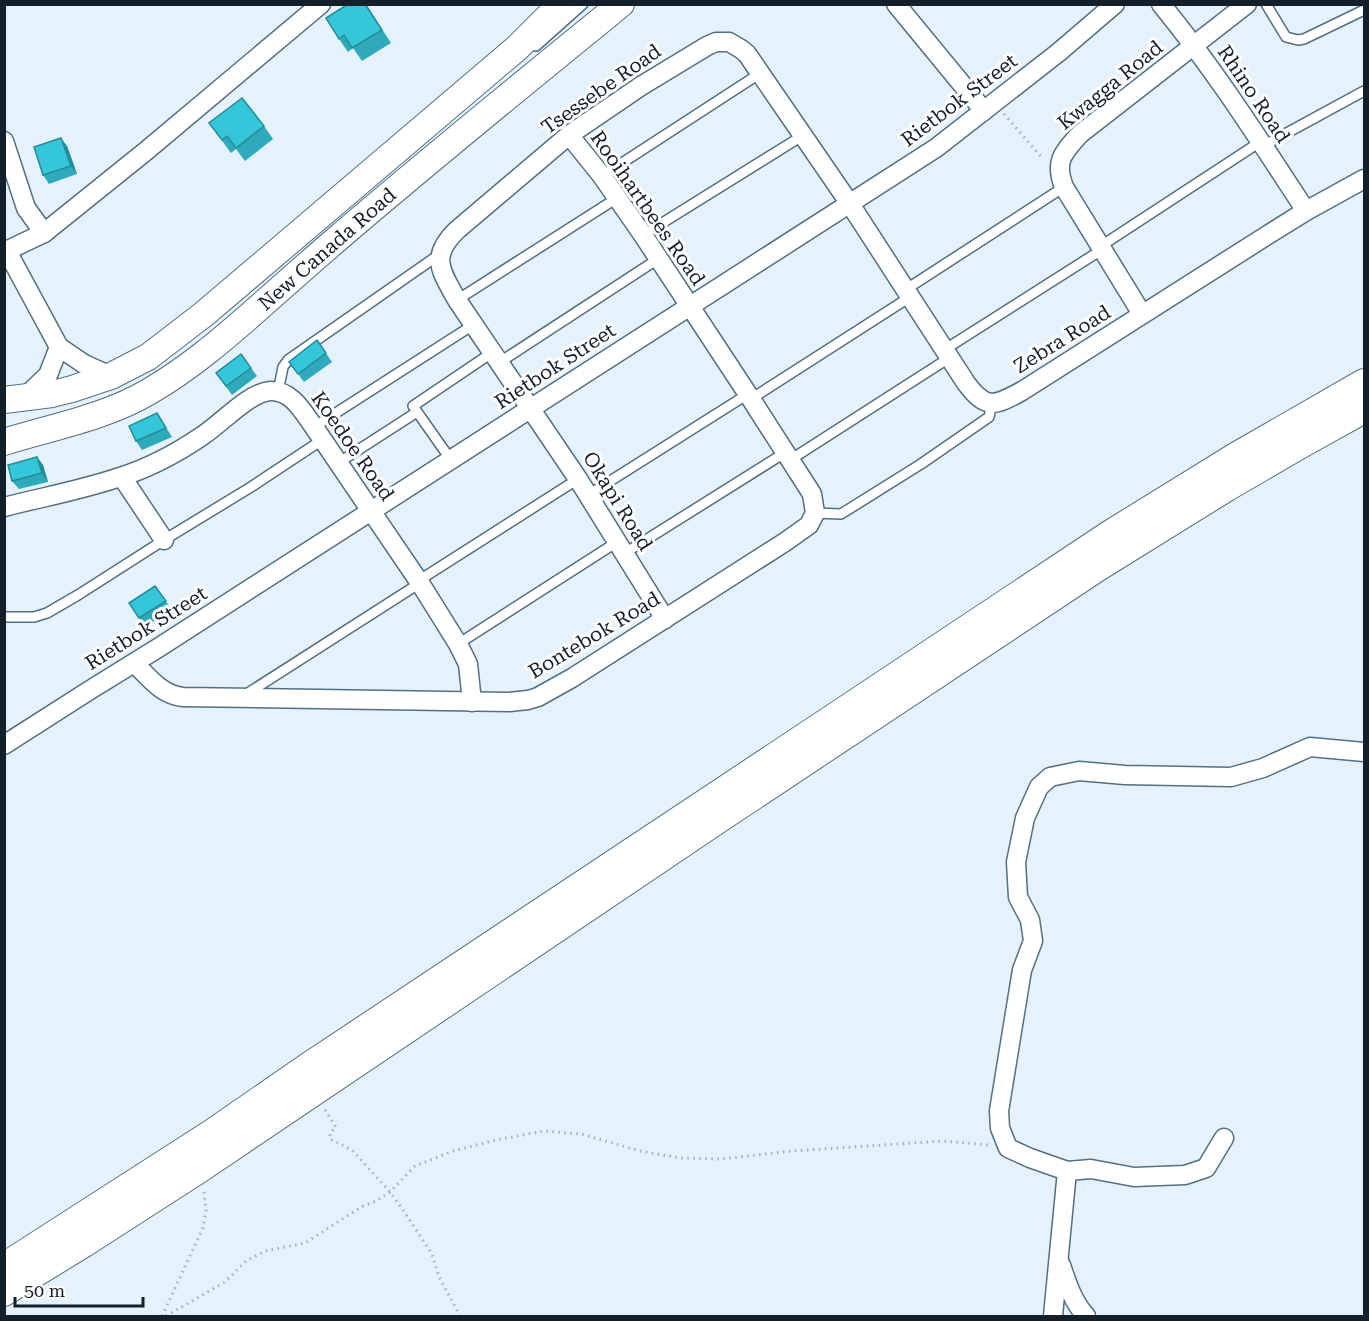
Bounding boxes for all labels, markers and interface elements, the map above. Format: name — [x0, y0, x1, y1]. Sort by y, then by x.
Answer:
street label: Kwagga Road — [1053, 35, 1168, 135]
street label: Tsessebe Road — [537, 39, 666, 139]
street label: Rhino Road — [1213, 41, 1296, 148]
street label: Rietbok Street — [896, 48, 1022, 151]
street label: Rooihartbees Road — [586, 126, 710, 290]
street label: New Canada Road — [253, 183, 401, 315]
street label: Zebra Road — [1009, 300, 1115, 378]
street label: Rietbok Street — [490, 318, 620, 414]
street label: Koedoe Road — [307, 387, 400, 505]
street label: Okapi Road — [578, 447, 658, 555]
street label: Rietbok Street — [81, 581, 212, 675]
street label: Bontebok Road — [524, 586, 664, 684]
scale bar — [15, 1270, 142, 1308]
text: 50 m — [24, 1280, 65, 1301]

